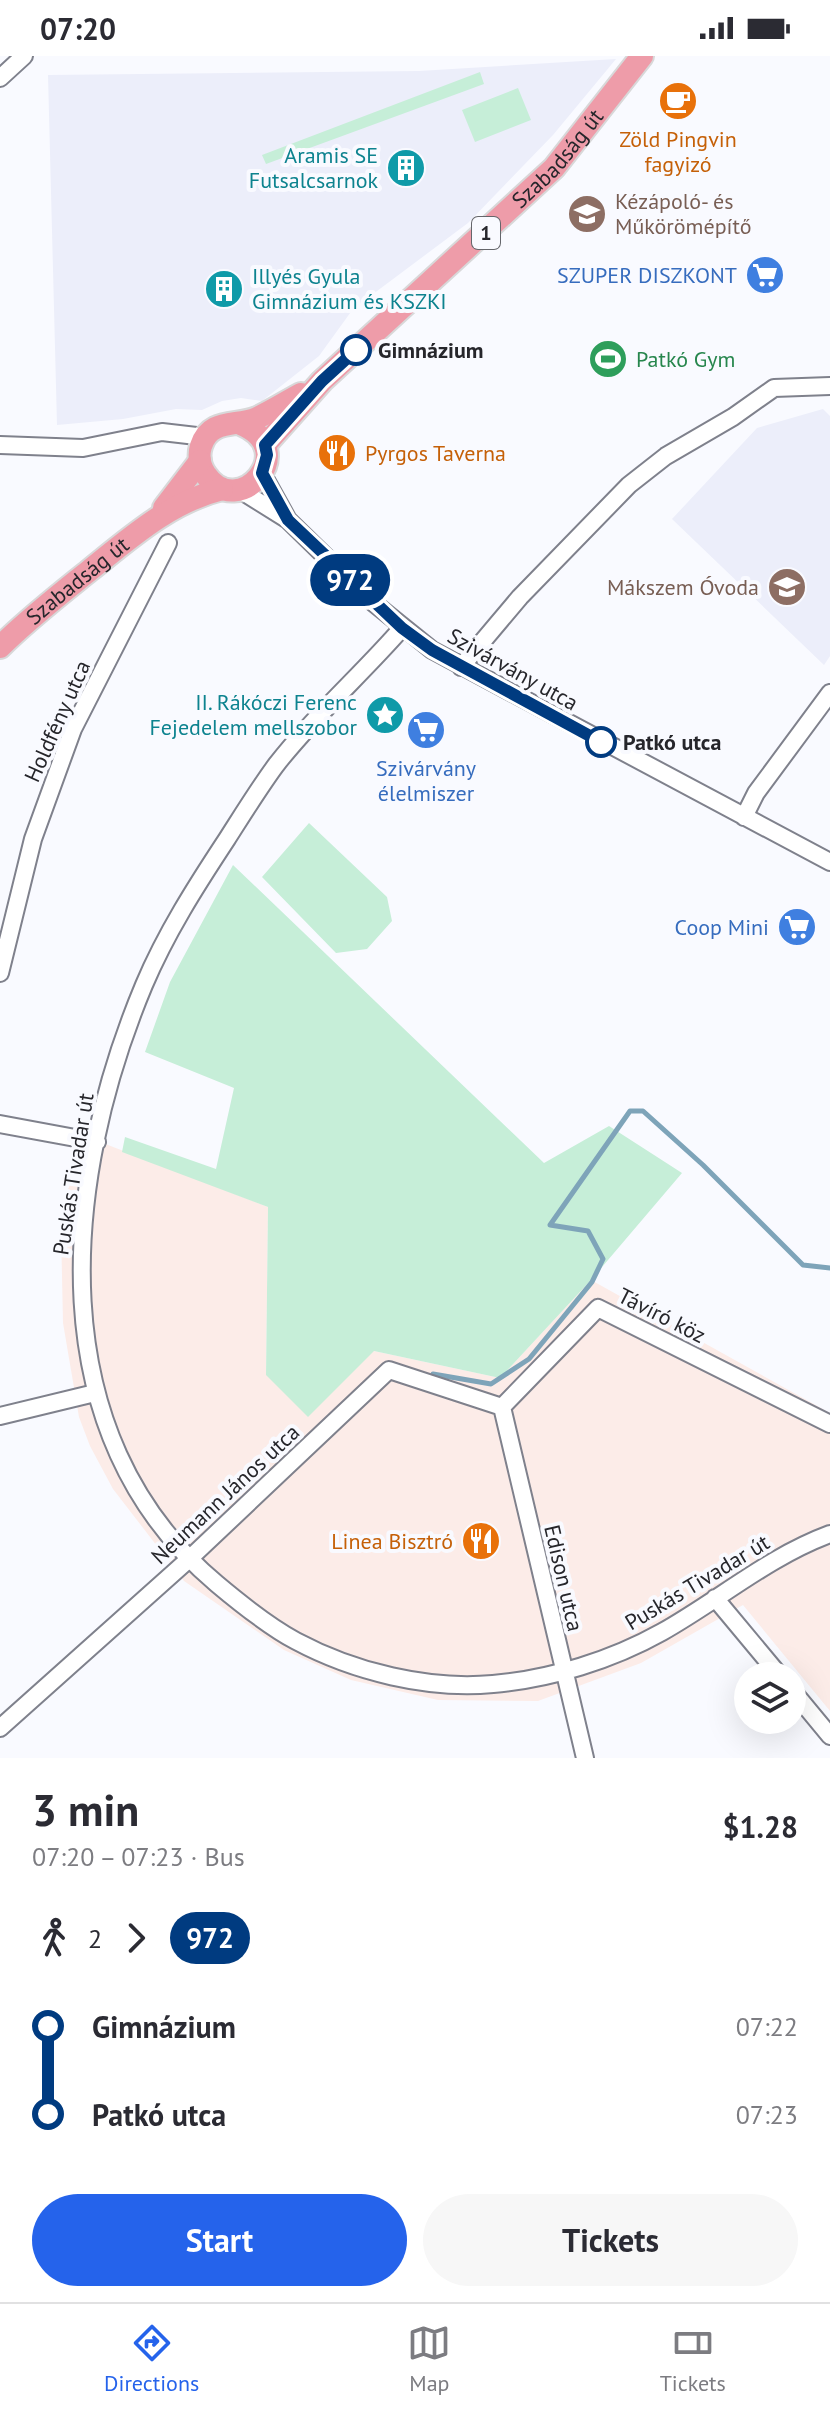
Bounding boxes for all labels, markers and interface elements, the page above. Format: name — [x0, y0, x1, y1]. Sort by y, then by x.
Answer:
text: 07:20 — [40, 9, 116, 48]
cafe icon: Zöld Pingvin fagyizó — [657, 80, 699, 122]
street label: Szabadság út — [506, 103, 610, 214]
place label: Zöld Pingvin fagyizó — [619, 125, 737, 178]
place label: Aramis SE Futsalcsarnok — [249, 141, 378, 194]
building icon: Aramis SE Futsalcsarnok — [385, 147, 427, 189]
place label: Kézápoló- és Műkörömépítő — [615, 187, 751, 240]
school or university icon: Kézápoló- és Műkörömépítő — [566, 193, 608, 235]
road number: 1 — [472, 217, 500, 249]
supermarket icon: SZUPER DISZKONT — [744, 254, 786, 296]
place label: SZUPER DISZKONT — [557, 261, 737, 289]
place label: Illyés Gyula Gimnázium és KSZKI — [252, 262, 447, 315]
building icon: Illyés Gyula Gimnázium és KSZKI — [203, 268, 245, 310]
marker: Gimnázium — [341, 335, 371, 365]
place label: Gimnázium — [378, 336, 483, 364]
sports icon: Patkó Gym — [587, 338, 629, 380]
place label: Patkó Gym — [636, 345, 735, 373]
restaurant icon: Pyrgos Taverna — [316, 432, 358, 474]
place label: Pyrgos Taverna — [365, 439, 506, 467]
street label: Szabadság út — [20, 530, 135, 630]
line badge: 972 — [304, 554, 396, 606]
text: 972 — [326, 561, 374, 598]
school or university icon: Mákszem Óvoda — [766, 566, 808, 608]
place label: Mákszem Óvoda — [607, 573, 759, 601]
street label: Szivárvány utca — [443, 622, 583, 716]
street label: Holdfény utca — [18, 656, 96, 786]
place label: II. Rákóczi Ferenc Fejedelem mellszobor — [149, 688, 358, 741]
place icon: II. Rákóczi Ferenc Fejedelem mellszobor — [364, 694, 406, 736]
supermarket icon: Szivárvány élelmiszer — [405, 709, 447, 751]
marker: Patkó utca — [586, 727, 616, 757]
place label: Patkó utca — [623, 728, 721, 756]
place label: Szivárvány élelmiszer — [376, 754, 477, 807]
supermarket icon: Coop Mini — [776, 906, 818, 948]
place label: Coop Mini — [675, 913, 769, 941]
street label: Puskás Tivadar út — [46, 1090, 100, 1257]
street label: Távíró köz — [613, 1281, 711, 1349]
street label: Neumann János utca — [145, 1418, 305, 1570]
restaurant icon: Linea Bisztró — [460, 1520, 502, 1562]
street label: Edison utca — [538, 1522, 590, 1634]
place label: Linea Bisztró — [331, 1527, 453, 1555]
street label: Puskás Tivadar út — [620, 1528, 775, 1636]
map controls — [734, 1662, 806, 1734]
button: layers — [734, 1662, 806, 1734]
text: 3 min — [32, 1781, 139, 1838]
text: $1.28 — [723, 1807, 798, 1846]
text: 07:20 – 07:23 · Bus — [32, 1840, 245, 1873]
icon: walk — [32, 1916, 76, 1960]
icon: forward — [114, 1916, 158, 1960]
text: 972 — [186, 1919, 234, 1956]
text: 2 — [88, 1922, 102, 1955]
text: Gimnázium — [92, 2007, 236, 2046]
text: 07:22 — [736, 2010, 798, 2043]
text: Patkó utca — [92, 2095, 226, 2134]
text: 07:23 — [736, 2098, 798, 2131]
button: Start — [32, 2194, 407, 2286]
button: Tickets — [423, 2194, 798, 2286]
tab: Directions — [104, 2321, 199, 2397]
tab: Map — [407, 2321, 451, 2397]
tab: Tickets — [660, 2321, 726, 2397]

